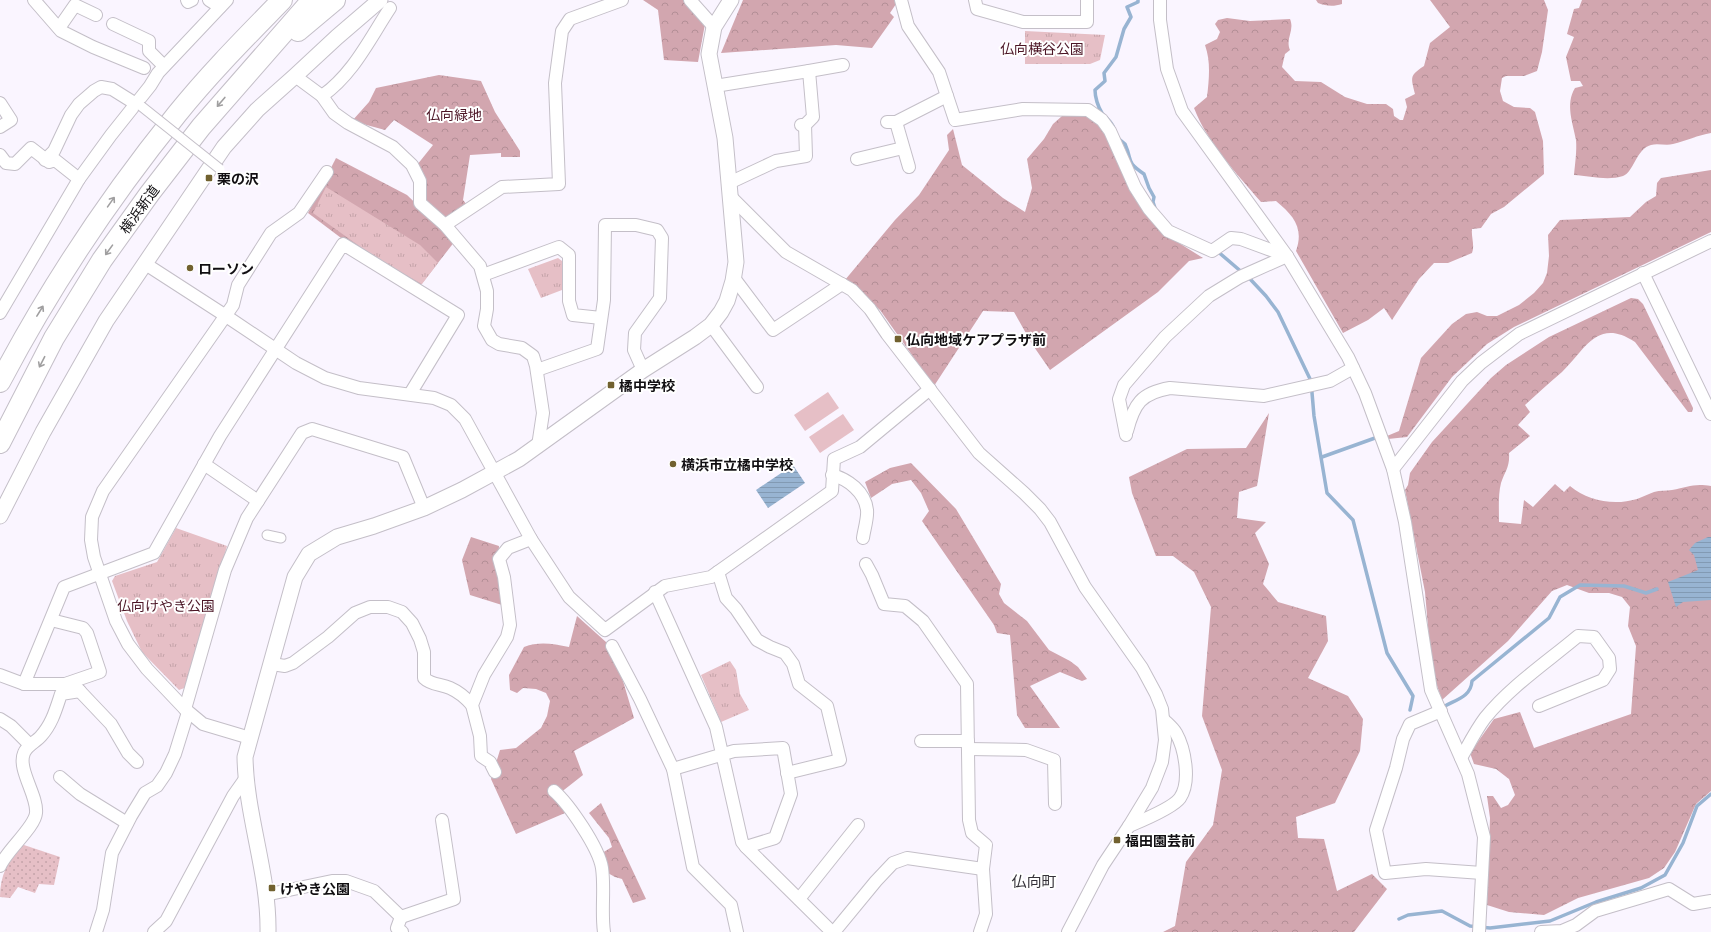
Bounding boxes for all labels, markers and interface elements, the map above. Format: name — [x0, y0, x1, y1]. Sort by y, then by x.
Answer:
park label: 仏向横谷公園 — [1000, 40, 1084, 57]
one-way arrow — [217, 97, 226, 108]
park label: 仏向緑地 — [426, 106, 482, 123]
place label: 栗の沢 — [217, 170, 259, 187]
marker: 栗の沢 — [204, 173, 214, 183]
street label: 横浜新道 — [116, 181, 162, 237]
one-way arrow — [107, 197, 115, 208]
one-way arrow — [105, 245, 113, 256]
place label: ローソン — [198, 260, 254, 277]
marker: ローソン — [185, 263, 195, 273]
one-way arrow — [36, 306, 44, 317]
place label: 仏向地域ケアプラザ前 — [906, 331, 1046, 348]
marker: 仏向地域ケアプラザ前 — [893, 334, 903, 344]
one-way arrow — [38, 356, 45, 368]
place label: 橘中学校 — [619, 377, 675, 394]
marker: 橘中学校 — [606, 380, 616, 390]
place label: 横浜市立橘中学校 — [681, 456, 793, 473]
marker: 横浜市立橘中学校 — [668, 459, 678, 469]
park label: 仏向けやき公園 — [117, 597, 215, 614]
place label: 福田園芸前 — [1125, 832, 1195, 849]
marker: 福田園芸前 — [1112, 835, 1122, 845]
district label: 仏向町 — [1011, 872, 1057, 891]
place label: けやき公園 — [280, 880, 350, 897]
marker: けやき公園 — [267, 883, 277, 893]

